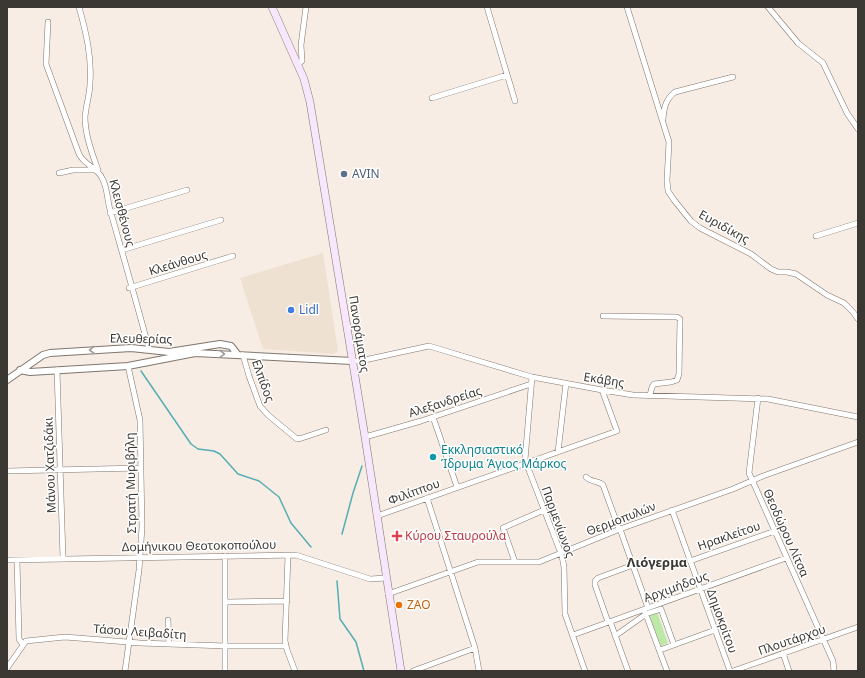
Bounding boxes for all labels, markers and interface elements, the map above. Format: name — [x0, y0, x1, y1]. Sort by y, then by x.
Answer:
place label: AVIN — [352, 165, 380, 182]
marker: AVIN — [339, 169, 349, 179]
street label: Κλεισθένους — [105, 177, 140, 249]
street label: Ευριδίκης — [696, 206, 753, 247]
street label: Κλεάνθους — [147, 246, 209, 279]
street label: Πανοράματος — [345, 294, 374, 374]
place label: Lidl — [299, 301, 319, 318]
marker: Lidl — [286, 305, 296, 315]
street label: Ελευθερίας — [110, 329, 173, 348]
one-way arrow — [89, 345, 95, 354]
one-way arrow — [219, 349, 225, 358]
street label: Ελπίδος — [248, 357, 279, 405]
street label: Εκάβης — [582, 368, 626, 391]
street label: Αλεξανδρείας — [406, 382, 484, 421]
street label: Μάνου Χατζιδάκι — [39, 417, 60, 513]
street label: Στρατή Μυριβήλη — [121, 432, 140, 534]
place label: Εκκλησιαστικό Ίδρυμα Άγιος Μάρκος — [441, 441, 567, 472]
marker: Εκκλησιαστικό Ίδρυμα Άγιος Μάρκος — [428, 452, 438, 462]
street label: Φιλίππου — [386, 474, 442, 509]
street label: Παρμενίωνος — [538, 484, 579, 560]
street label: Θεοδώρου Λίτσα — [759, 486, 814, 580]
street label: Θερμοπυλών — [584, 498, 658, 540]
street label: Ηρακλείτου — [695, 517, 763, 554]
place label: Κύρου Σταυρούλα — [405, 527, 507, 544]
marker: Κύρου Σταυρούλα — [392, 531, 402, 541]
street label: Δομήνικου Θεοτοκοπούλου — [122, 536, 276, 555]
district label: Λιόγερμα — [627, 553, 688, 571]
street label: Αρχιμήδους — [641, 567, 711, 606]
street label: Δημοκρίτου — [703, 586, 742, 655]
place label: ZAO — [407, 596, 431, 613]
marker: ZAO — [394, 600, 404, 610]
street label: Τάσου Λειβαδίτη — [93, 620, 187, 643]
street label: Πλουτάρχου — [756, 620, 828, 659]

